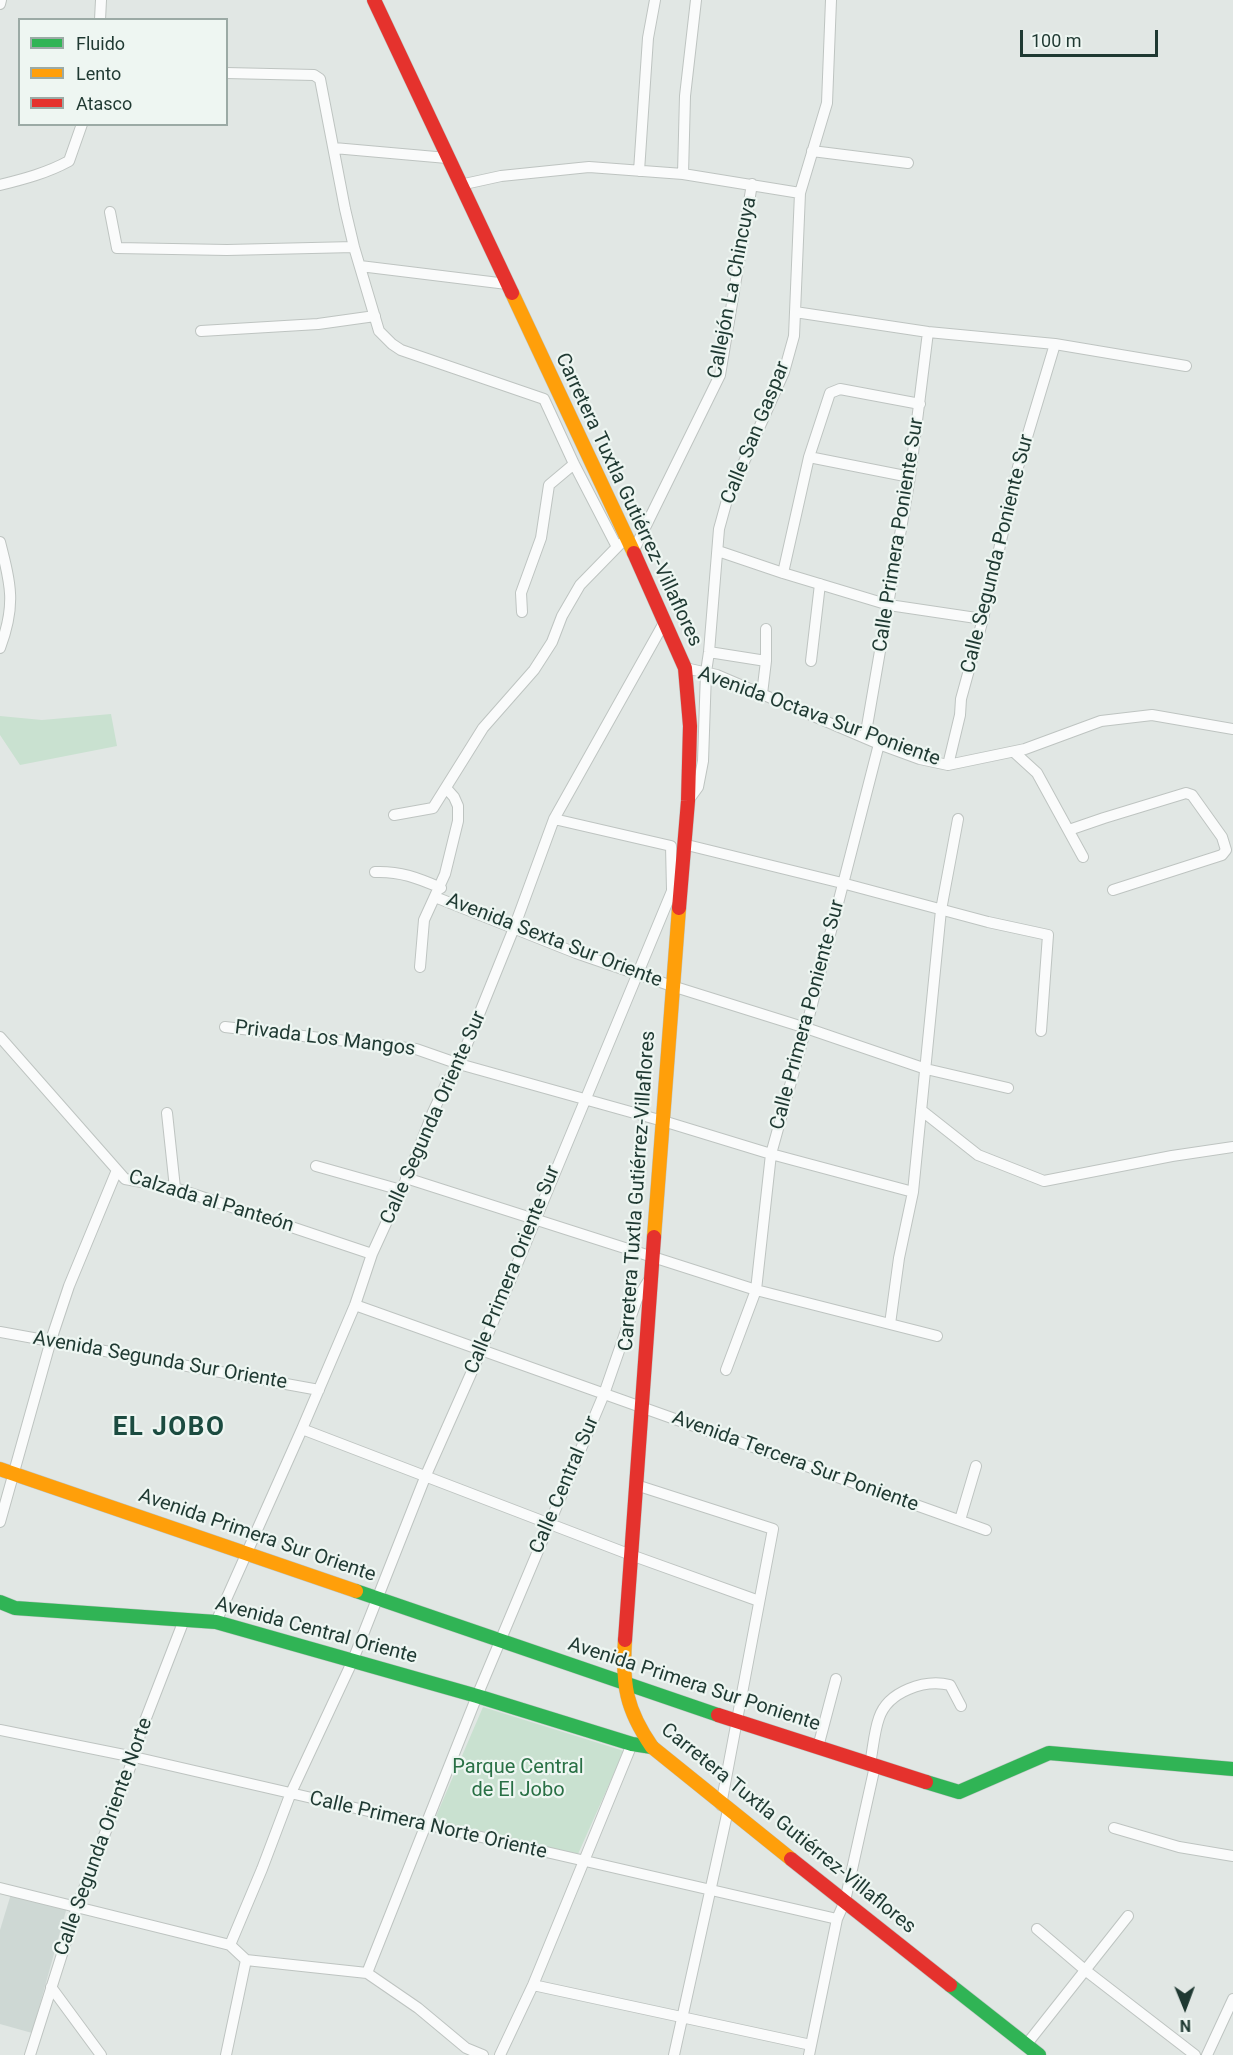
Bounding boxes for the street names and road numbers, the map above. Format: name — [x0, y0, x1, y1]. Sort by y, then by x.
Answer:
street label: Callejón La Chincuya — [704, 195, 762, 381]
street label: Carretera Tuxtla Gutiérrez-Villaflores — [549, 349, 707, 651]
street label: Calle San Gaspar — [716, 358, 796, 508]
street label: Calle Primera Poniente Sur — [869, 416, 929, 654]
street label: Calle Segunda Poniente Sur — [957, 432, 1039, 676]
street label: Avenida Octava Sur Poniente — [695, 662, 943, 772]
street label: Avenida Sexta Sur Oriente — [443, 889, 665, 993]
street label: Calle Primera Poniente Sur — [766, 897, 850, 1133]
street label: Calle Segunda Oriente Sur — [376, 1008, 492, 1228]
street label: Privada Los Mangos — [233, 1016, 417, 1062]
street label: Carretera Tuxtla Gutiérrez-Villaflores — [615, 1030, 661, 1352]
street label: Calle Primera Oriente Sur — [460, 1162, 566, 1378]
street label: Calzada al Panteón — [126, 1165, 296, 1239]
street label: Avenida Segunda Sur Oriente — [31, 1327, 289, 1395]
street label: Avenida Tercera Sur Poniente — [669, 1406, 921, 1518]
street label: Calle Central Sur — [525, 1413, 605, 1557]
street label: Avenida Primera Sur Oriente — [135, 1484, 379, 1588]
street label: Avenida Central Oriente — [212, 1592, 420, 1670]
street label: Avenida Primera Sur Poniente — [565, 1633, 823, 1737]
street label: Calle Segunda Oriente Norte — [50, 1715, 158, 1959]
street label: Carretera Tuxtla Gutiérrez-Villaflores — [656, 1719, 920, 1939]
street label: Calle Primera Norte Oriente — [307, 1787, 549, 1865]

